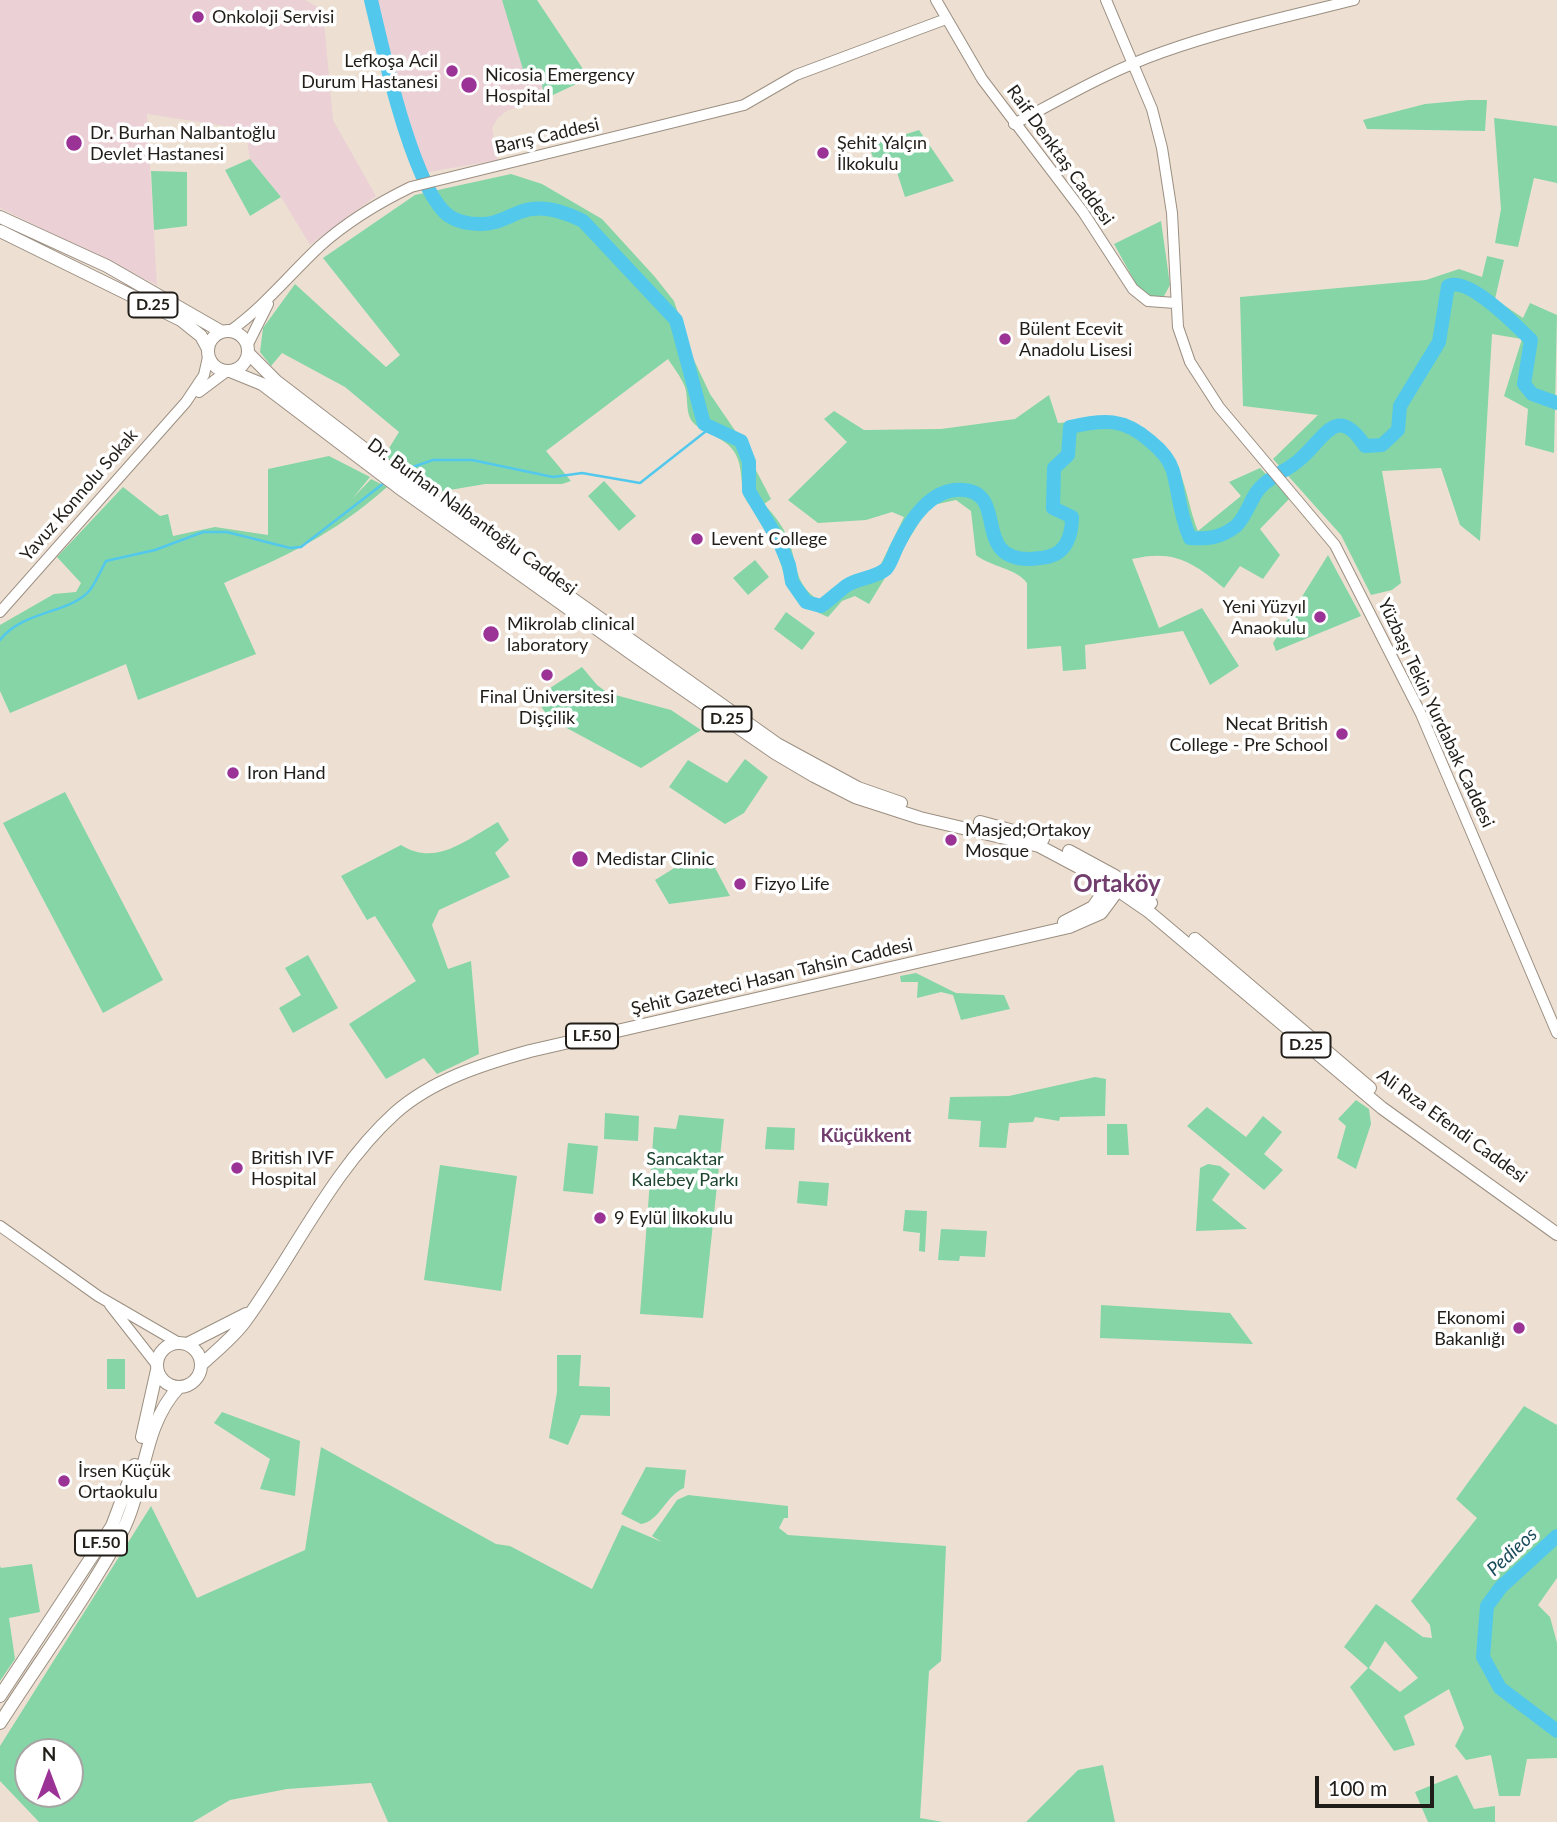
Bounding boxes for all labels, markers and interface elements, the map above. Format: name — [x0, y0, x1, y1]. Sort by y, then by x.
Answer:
place label: Onkoloji Servisi — [212, 6, 334, 28]
marker: Onkoloji Servisi — [190, 9, 206, 25]
place label: Lefkoşa Acil Durum Hastanesi — [301, 50, 438, 92]
marker: Lefkoşa Acil Durum Hastanesi — [444, 63, 460, 79]
place label: Nicosia Emergency Hospital — [485, 64, 635, 106]
marker: Nicosia Emergency Hospital — [459, 75, 479, 95]
street label: Raif Denktaş Caddesi — [1002, 81, 1118, 229]
street label: Barış Caddesi — [493, 114, 601, 158]
place label: Dr. Burhan Nalbantoğlu Devlet Hastanesi — [90, 122, 276, 164]
place label: Şehit Yalçın İlkokulu — [837, 132, 927, 174]
marker: Dr. Burhan Nalbantoğlu Devlet Hastanesi — [64, 133, 84, 153]
marker: Şehit Yalçın İlkokulu — [815, 145, 831, 161]
road number: D.25 — [128, 292, 178, 318]
place label: Bülent Ecevit Anadolu Lisesi — [1019, 318, 1132, 360]
marker: Bülent Ecevit Anadolu Lisesi — [997, 331, 1013, 347]
street label: Yavuz Konnolu Sokak — [16, 425, 142, 565]
street label: Dr. Burhan Nalbantoğlu Caddesi — [363, 434, 581, 600]
place label: Levent College — [711, 528, 827, 550]
marker: Levent College — [689, 531, 705, 547]
street label: Yüzbaşı Tekin Yurdabak Caddesi — [1373, 595, 1499, 831]
place label: Yeni Yüzyıl Anaokulu — [1223, 596, 1306, 638]
marker: Yeni Yüzyıl Anaokulu — [1312, 609, 1328, 625]
place label: Mikrolab clinical laboratory — [507, 613, 635, 656]
marker: Mikrolab clinical laboratory — [481, 624, 501, 644]
marker: Final Üniversitesi Dişçilik — [539, 667, 555, 683]
place label: Final Üniversitesi Dişçilik — [480, 686, 614, 728]
road number: D.25 — [702, 706, 752, 732]
place label: Necat British College - Pre School — [1169, 713, 1328, 756]
marker: Necat British College - Pre School — [1334, 726, 1350, 742]
place label: Iron Hand — [247, 762, 325, 784]
marker: Iron Hand — [225, 765, 241, 781]
place label: Masjed;Ortakoy Mosque — [965, 819, 1091, 862]
marker: Masjed;Ortakoy Mosque — [943, 832, 959, 848]
place label: Medistar Clinic — [596, 848, 714, 870]
marker: Medistar Clinic — [570, 849, 590, 869]
district label: Ortaköy — [1073, 870, 1161, 898]
place label: Fizyo Life — [754, 873, 830, 895]
marker: Fizyo Life — [732, 876, 748, 892]
street label: Şehit Gazeteci Hasan Tahsin Caddesi — [629, 934, 915, 1020]
road number: LF.50 — [566, 1024, 618, 1048]
road number: D.25 — [1282, 1032, 1330, 1058]
street label: Ali Rıza Efendi Caddesi — [1373, 1064, 1531, 1188]
district label: Küçükkent — [821, 1125, 911, 1147]
place label: British IVF Hospital — [251, 1147, 334, 1190]
park label: Sancaktar Kalebey Parkı — [631, 1148, 739, 1190]
marker: British IVF Hospital — [229, 1160, 245, 1176]
place label: 9 Eylül İlkokulu — [614, 1207, 733, 1229]
marker: 9 Eylül İlkokulu — [592, 1210, 608, 1226]
place label: Ekonomi Bakanlığı — [1434, 1307, 1505, 1350]
marker: Ekonomi Bakanlığı — [1511, 1320, 1527, 1336]
place label: İrsen Küçük Ortaokulu — [78, 1460, 171, 1502]
marker: İrsen Küçük Ortaokulu — [56, 1473, 72, 1489]
water label: Pedieos — [1482, 1523, 1542, 1581]
road number: LF.50 — [75, 1530, 127, 1555]
north arrow — [14, 1738, 84, 1808]
text: N — [42, 1742, 56, 1765]
scale bar — [1319, 1762, 1438, 1806]
text: 100 m — [1328, 1775, 1387, 1800]

